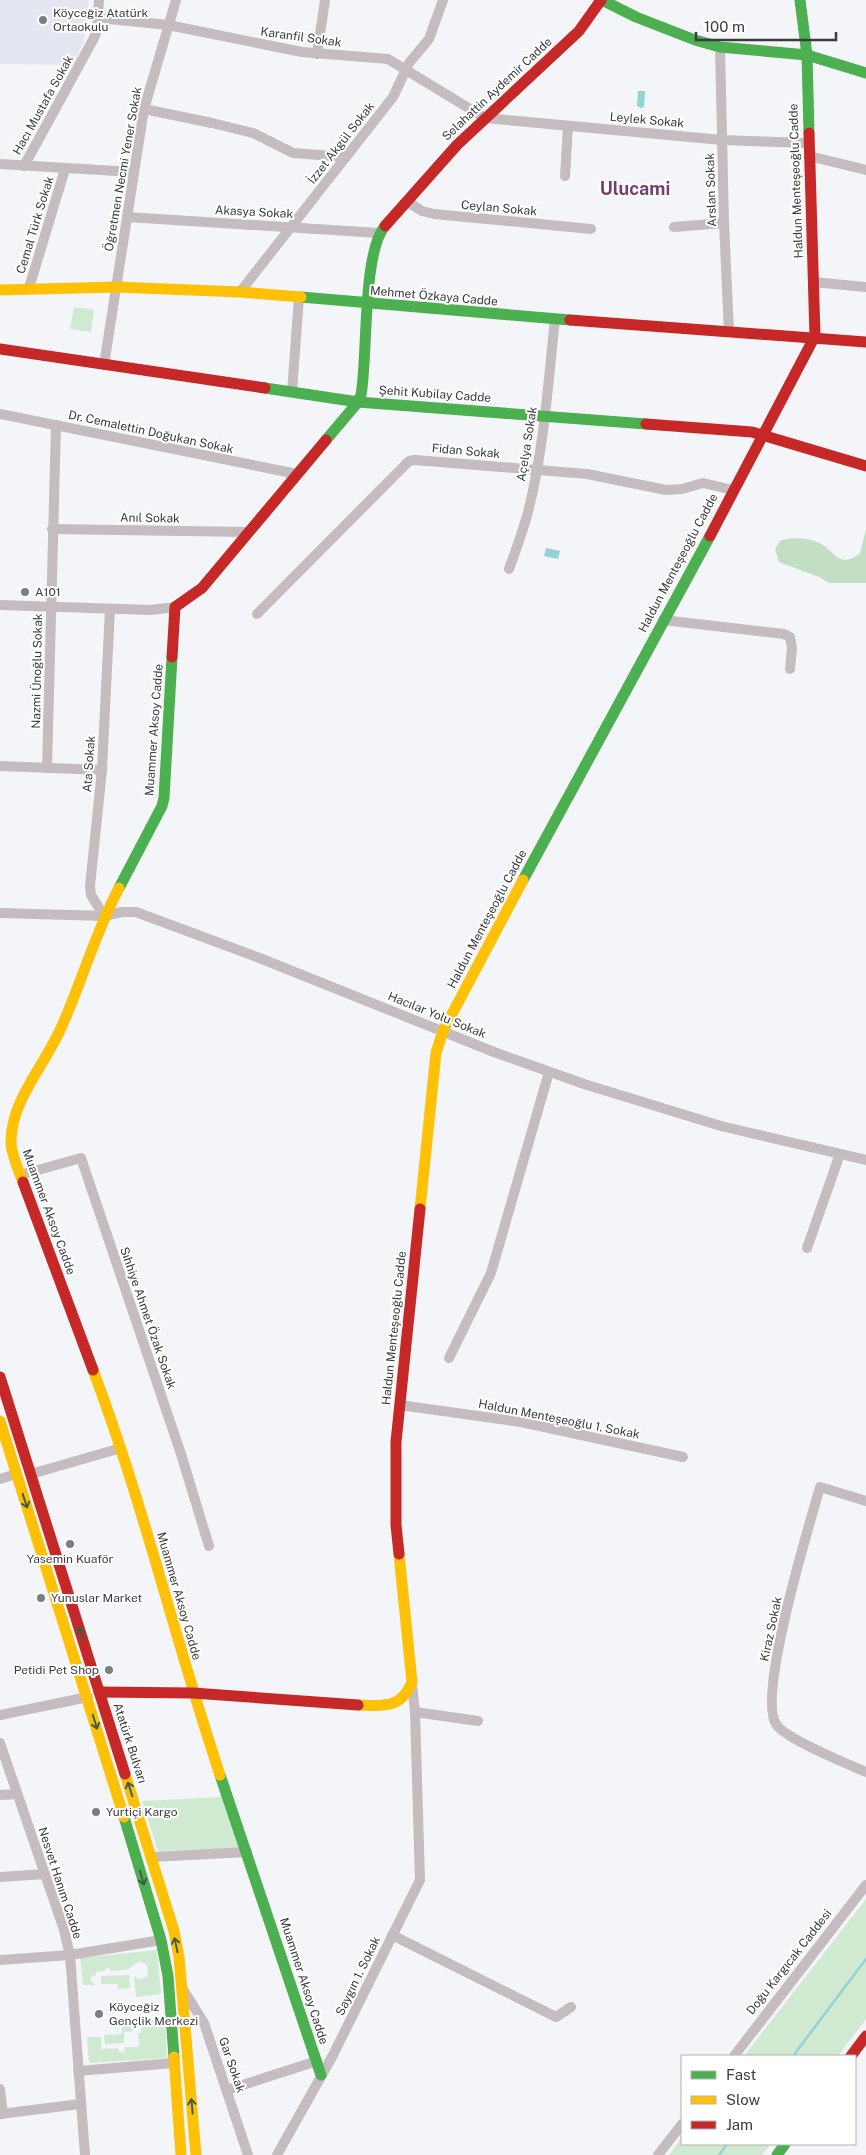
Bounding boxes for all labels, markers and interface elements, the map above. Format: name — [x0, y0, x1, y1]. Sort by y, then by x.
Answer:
place label: Köyceğiz Atatürk Ortaokulu — [53, 6, 148, 34]
scale bar — [696, 10, 836, 42]
marker: Köyceğiz Atatürk Ortaokulu — [37, 14, 49, 26]
text: 100 m — [704, 18, 745, 35]
street label: Karanfil Sokak — [260, 24, 343, 50]
street label: Selahattin Aydemir Cadde — [439, 34, 555, 144]
street label: Hacı Mustafa Sokak — [10, 53, 76, 157]
street label: Öğretmen Necmi Yener Sokak — [102, 85, 144, 252]
street label: İzzet Akgül Sokak — [305, 99, 377, 187]
street label: Haldun Menteşeoğlu Cadde — [786, 103, 806, 259]
street label: Leylek Sokak — [609, 110, 685, 130]
street label: Arslan Sokak — [703, 152, 719, 227]
street label: Cemal Türk Sokak — [14, 174, 57, 275]
district label: Ulucami — [600, 178, 670, 199]
street label: Ceylan Sokak — [460, 198, 538, 218]
street label: Akasya Sokak — [215, 203, 294, 221]
street label: Mehmet Özkaya Cadde — [370, 283, 499, 309]
street label: Şehit Kubilay Cadde — [378, 383, 492, 405]
street label: Açelya Sokak — [514, 405, 540, 482]
street label: Dr. Cemalettin Doğukan Sokak — [67, 408, 235, 456]
street label: Fidan Sokak — [431, 441, 501, 461]
street label: Haldun Menteşeoğlu Cadde — [635, 491, 721, 635]
street label: Anıl Sokak — [120, 510, 180, 526]
place label: A101 — [35, 585, 61, 599]
marker: A101 — [19, 586, 31, 598]
street label: Nazmi Ünoğlu Sokak — [29, 613, 45, 729]
street label: Muammer Aksoy Cadde — [142, 663, 166, 797]
street label: Ata Sokak — [80, 735, 98, 793]
street label: Haldun Menteşeoğlu Cadde — [444, 847, 530, 991]
street label: Hacılar Yolu Sokak — [386, 989, 488, 1041]
street label: Muammer Aksoy Cadde — [20, 1147, 78, 1277]
street label: Sıhhiye Ahmet Özak Sokak — [117, 1245, 179, 1391]
street label: Haldun Menteşeoğlu Cadde — [379, 1250, 409, 1406]
street label: Haldun Menteşeoğlu 1. Sokak — [477, 1396, 641, 1442]
one-way arrow — [20, 1492, 30, 1508]
street label: Muammer Aksoy Cadde — [154, 1530, 204, 1662]
marker: Yasemin Kuaför — [64, 1538, 76, 1550]
place label: Yasemin Kuaför — [27, 1552, 114, 1566]
place label: Yunuslar Market — [51, 1591, 142, 1605]
marker: Yunuslar Market — [35, 1592, 47, 1604]
street label: Kiraz Sokak — [757, 1595, 785, 1663]
one-way arrow — [76, 1626, 86, 1642]
place label: Petidi Pet Shop — [14, 1663, 99, 1677]
marker: Petidi Pet Shop — [103, 1664, 115, 1676]
street label: Atatürk Bulvarı — [110, 1701, 150, 1785]
one-way arrow — [91, 1714, 101, 1730]
one-way arrow — [125, 1782, 134, 1797]
place label: Yurtiçi Kargo — [106, 1805, 178, 1819]
marker: Yurtiçi Kargo — [90, 1806, 102, 1818]
street label: Nesvet Hanım Cadde — [35, 1825, 85, 1941]
one-way arrow — [138, 1869, 148, 1885]
street label: Doğu Kargıcak Caddesi — [744, 1907, 834, 2017]
street label: Muammer Aksoy Cadde — [277, 1916, 331, 2046]
street label: Saygın 1. Sokak — [333, 1934, 383, 2018]
one-way arrow — [171, 1937, 181, 1953]
place label: Köyceğiz Gençlik Merkezi — [109, 2000, 198, 2028]
marker: Köyceğiz Gençlik Merkezi — [93, 2008, 105, 2020]
street label: Gar Sokak — [216, 2035, 248, 2095]
legend — [681, 2055, 856, 2145]
text: Fast — [726, 2066, 756, 2083]
text: Slow — [726, 2091, 761, 2108]
one-way arrow — [188, 2099, 197, 2115]
text: Jam — [726, 2116, 753, 2133]

